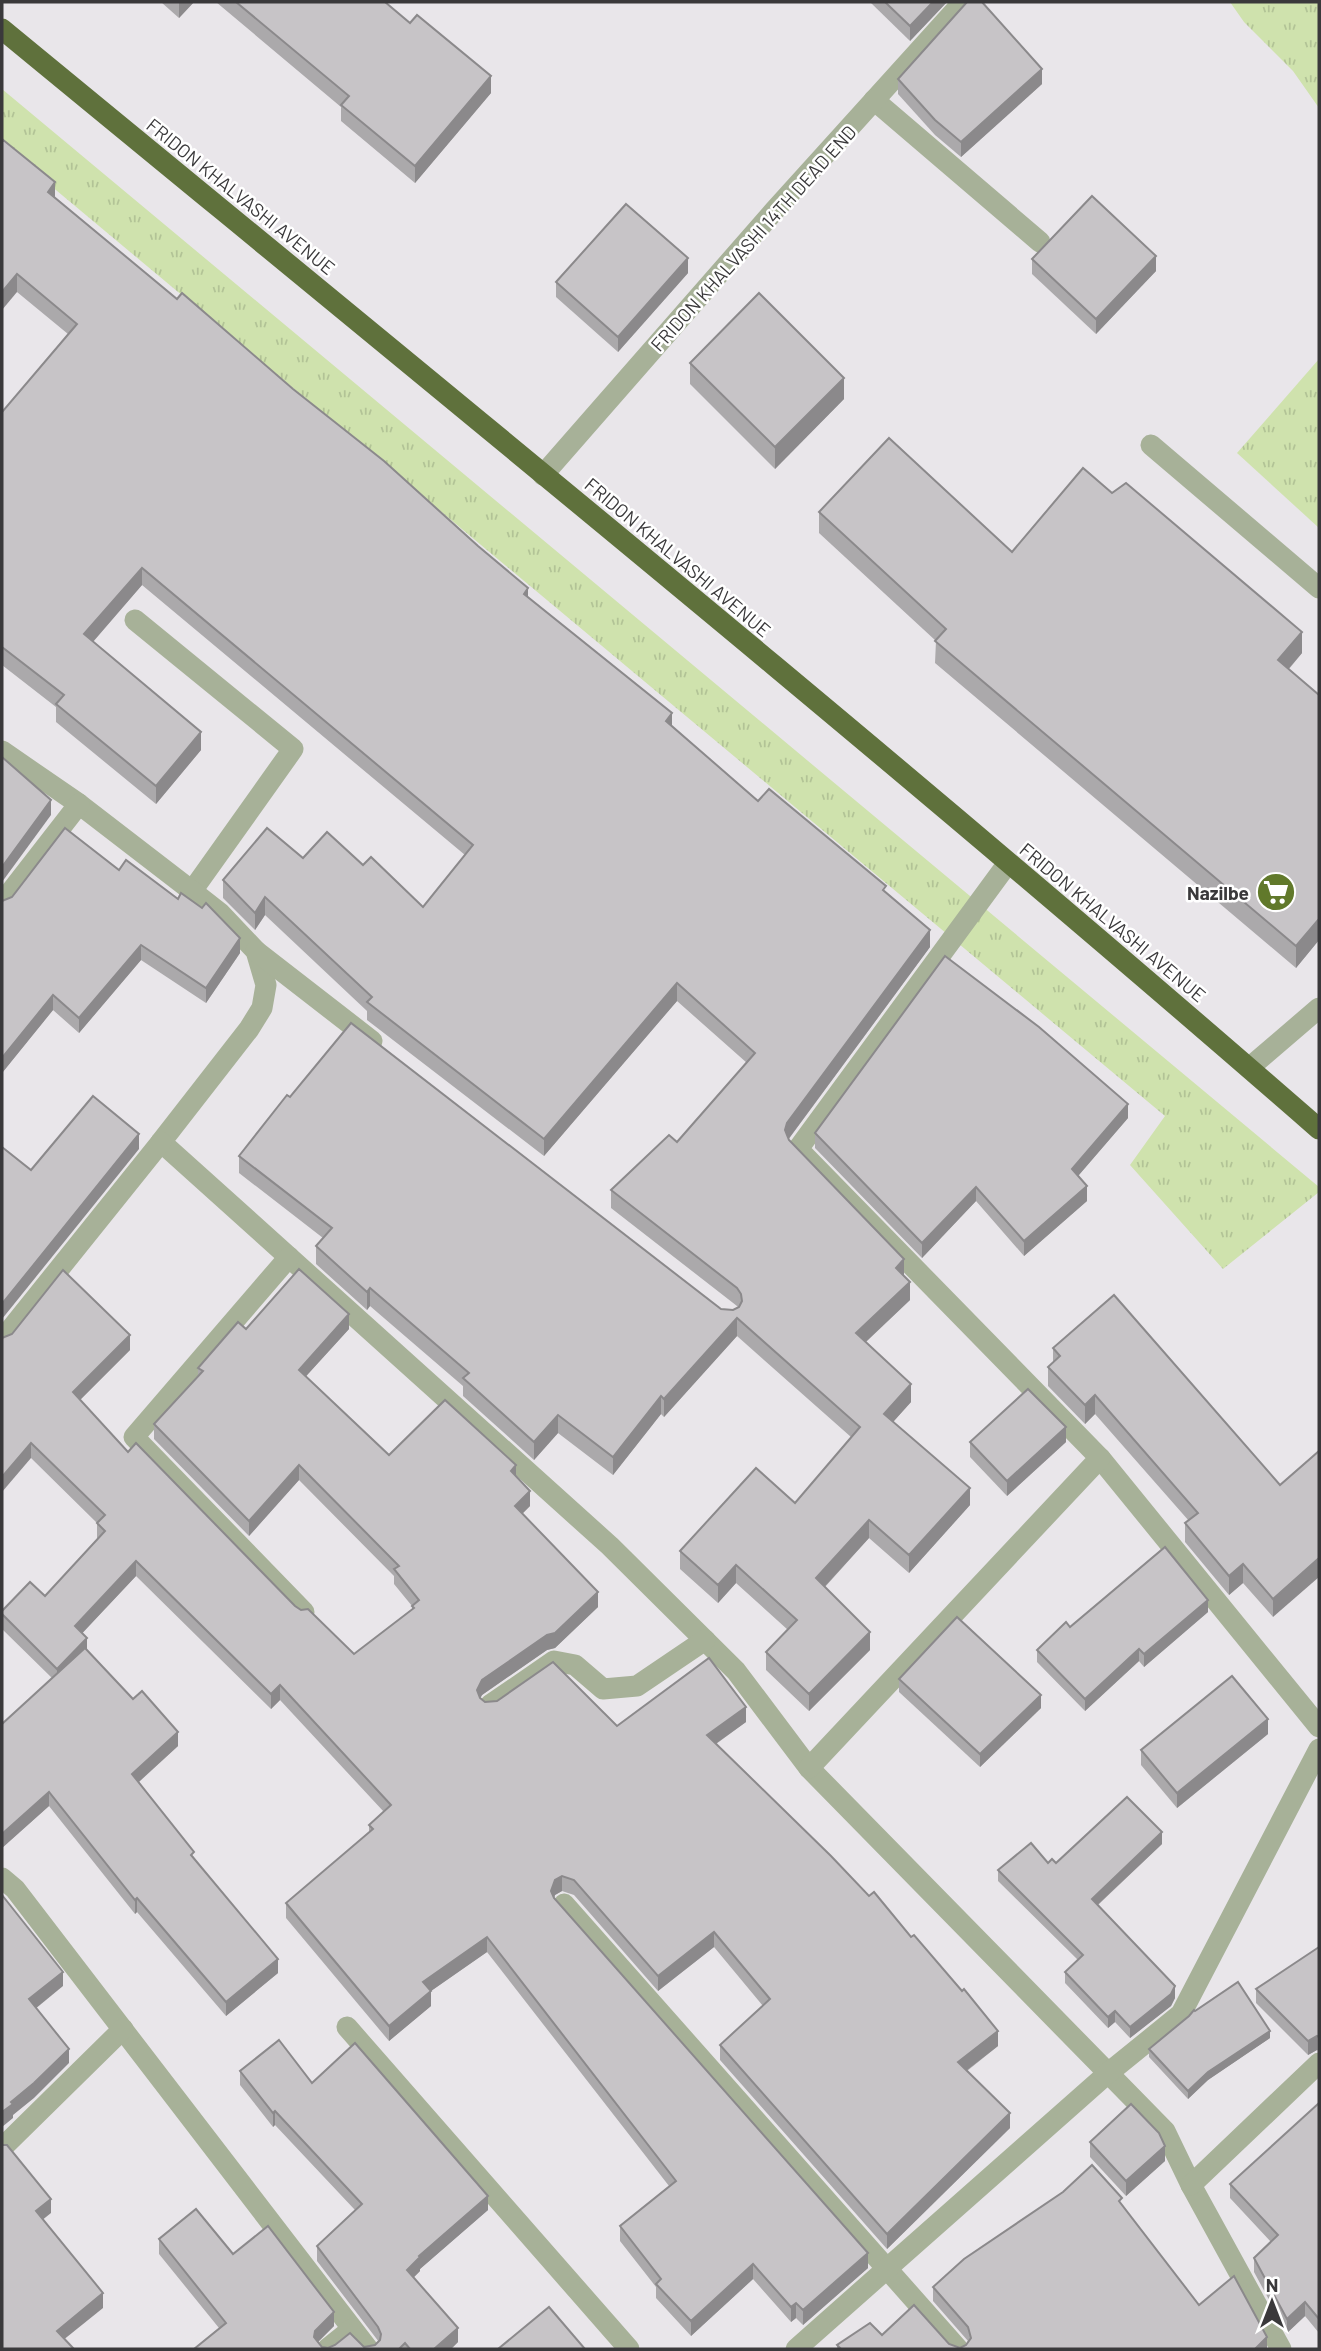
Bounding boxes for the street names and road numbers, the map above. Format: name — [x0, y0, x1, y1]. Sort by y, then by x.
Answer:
street label: FRIDON KHALVASHI AVENUE — [142, 113, 340, 279]
street label: FRIDON KHALVASHI 14TH DEAD END — [645, 120, 861, 356]
street label: FRIDON KHALVASHI AVENUE — [580, 472, 776, 642]
street label: FRIDON KHALVASHI AVENUE — [1015, 837, 1211, 1007]

